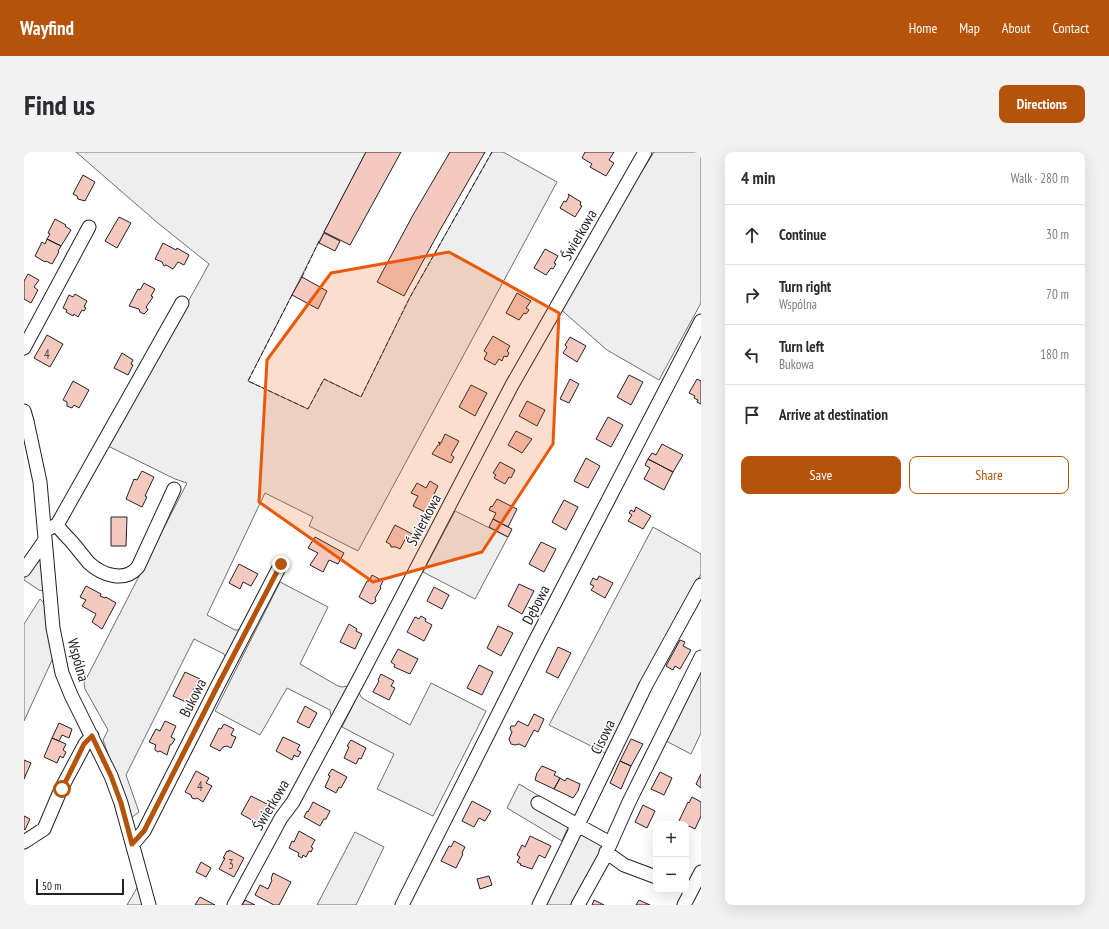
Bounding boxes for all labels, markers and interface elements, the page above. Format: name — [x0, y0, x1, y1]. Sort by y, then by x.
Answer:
text: Wayfind — [20, 16, 74, 40]
text: Home — [909, 19, 937, 37]
text: Map — [959, 19, 980, 37]
text: About — [1002, 19, 1031, 37]
text: Contact — [1053, 19, 1089, 37]
button: Directions — [999, 85, 1085, 123]
text: Find us — [24, 86, 95, 123]
text: 4 min — [741, 167, 775, 189]
text: Walk · 280 m — [1011, 170, 1069, 187]
street label: Świerkowa — [556, 206, 601, 264]
icon: ahead — [741, 224, 763, 246]
text: Continue — [779, 225, 826, 244]
text: 30 m — [1046, 226, 1069, 243]
text: Turn right — [779, 277, 831, 296]
icon: right — [741, 284, 763, 306]
text: 70 m — [1046, 286, 1069, 303]
text: Wspólna — [779, 296, 817, 313]
text: Turn left — [779, 337, 824, 356]
icon: left — [741, 344, 763, 366]
house number: 4 — [44, 346, 50, 363]
text: 180 m — [1040, 346, 1069, 363]
text: Bukowa — [779, 356, 814, 373]
icon: arrive — [741, 404, 763, 426]
text: Arrive at destination — [779, 405, 888, 424]
button: Save — [741, 456, 901, 494]
button: Share — [909, 456, 1069, 494]
street label: Świerkowa — [402, 491, 445, 549]
route end — [272, 555, 290, 573]
street label: Dębowa — [518, 582, 553, 628]
street label: Wspólna — [63, 636, 94, 684]
street label: Bukowa — [175, 675, 210, 720]
street label: Cisowa — [586, 716, 619, 757]
street label: Świerkowa — [248, 776, 293, 834]
house number: 4 — [197, 778, 203, 795]
route start — [53, 780, 71, 798]
map controls — [653, 821, 689, 893]
button: + — [653, 821, 689, 857]
house number: 3 — [228, 856, 234, 873]
button: − — [653, 857, 689, 893]
scale bar — [36, 877, 124, 896]
text: 50 m — [42, 879, 61, 893]

